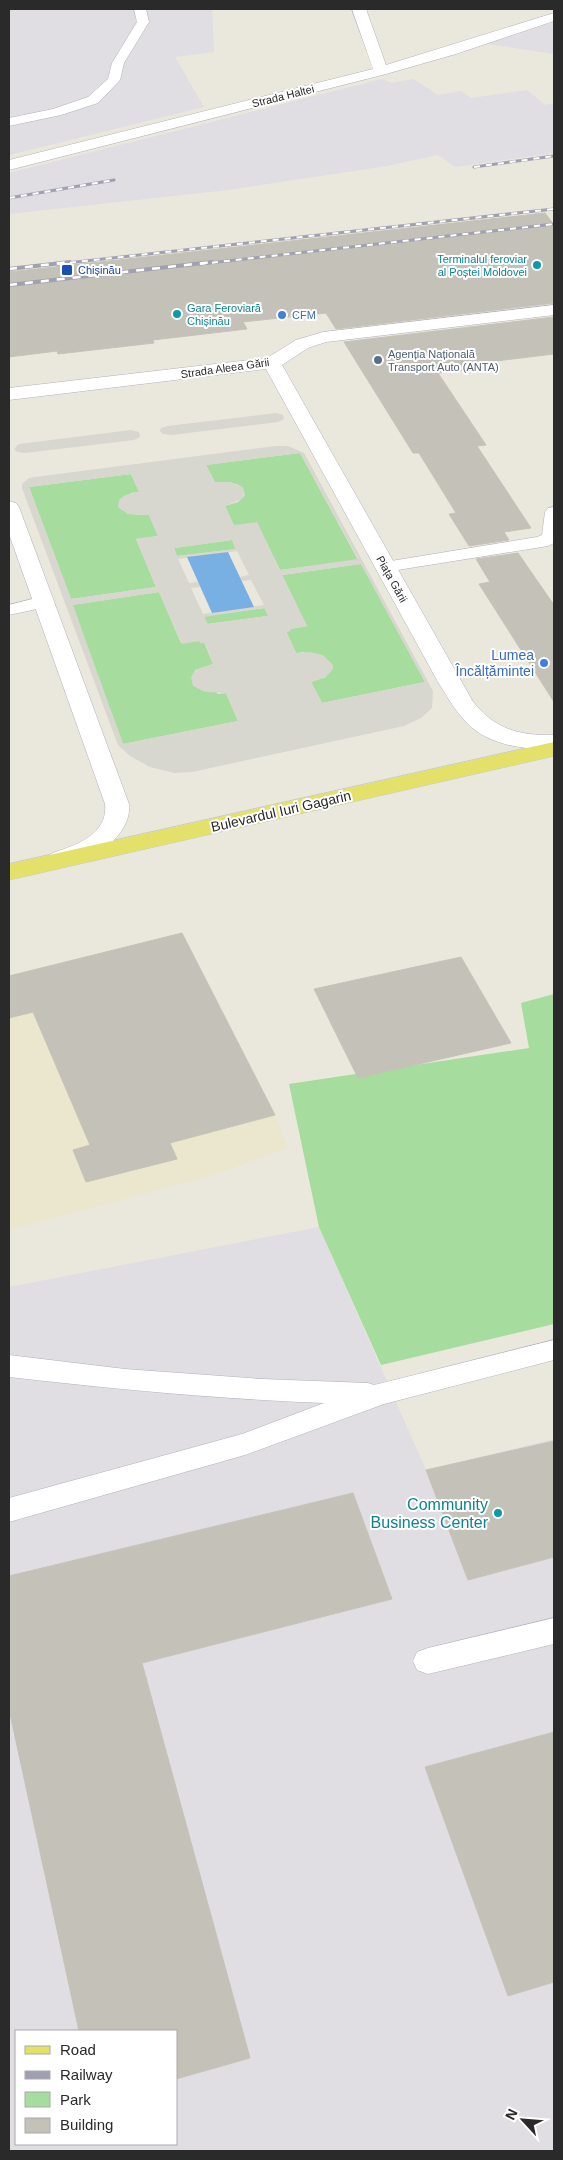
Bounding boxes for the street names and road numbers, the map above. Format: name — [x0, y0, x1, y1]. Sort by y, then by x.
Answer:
street label: Strada Haltei — [251, 82, 315, 110]
street label: Strada Aleea Gării — [180, 356, 270, 380]
street label: Piața Gării — [374, 554, 410, 604]
street label: Bulevardul Iuri Gagarin — [209, 787, 353, 835]

